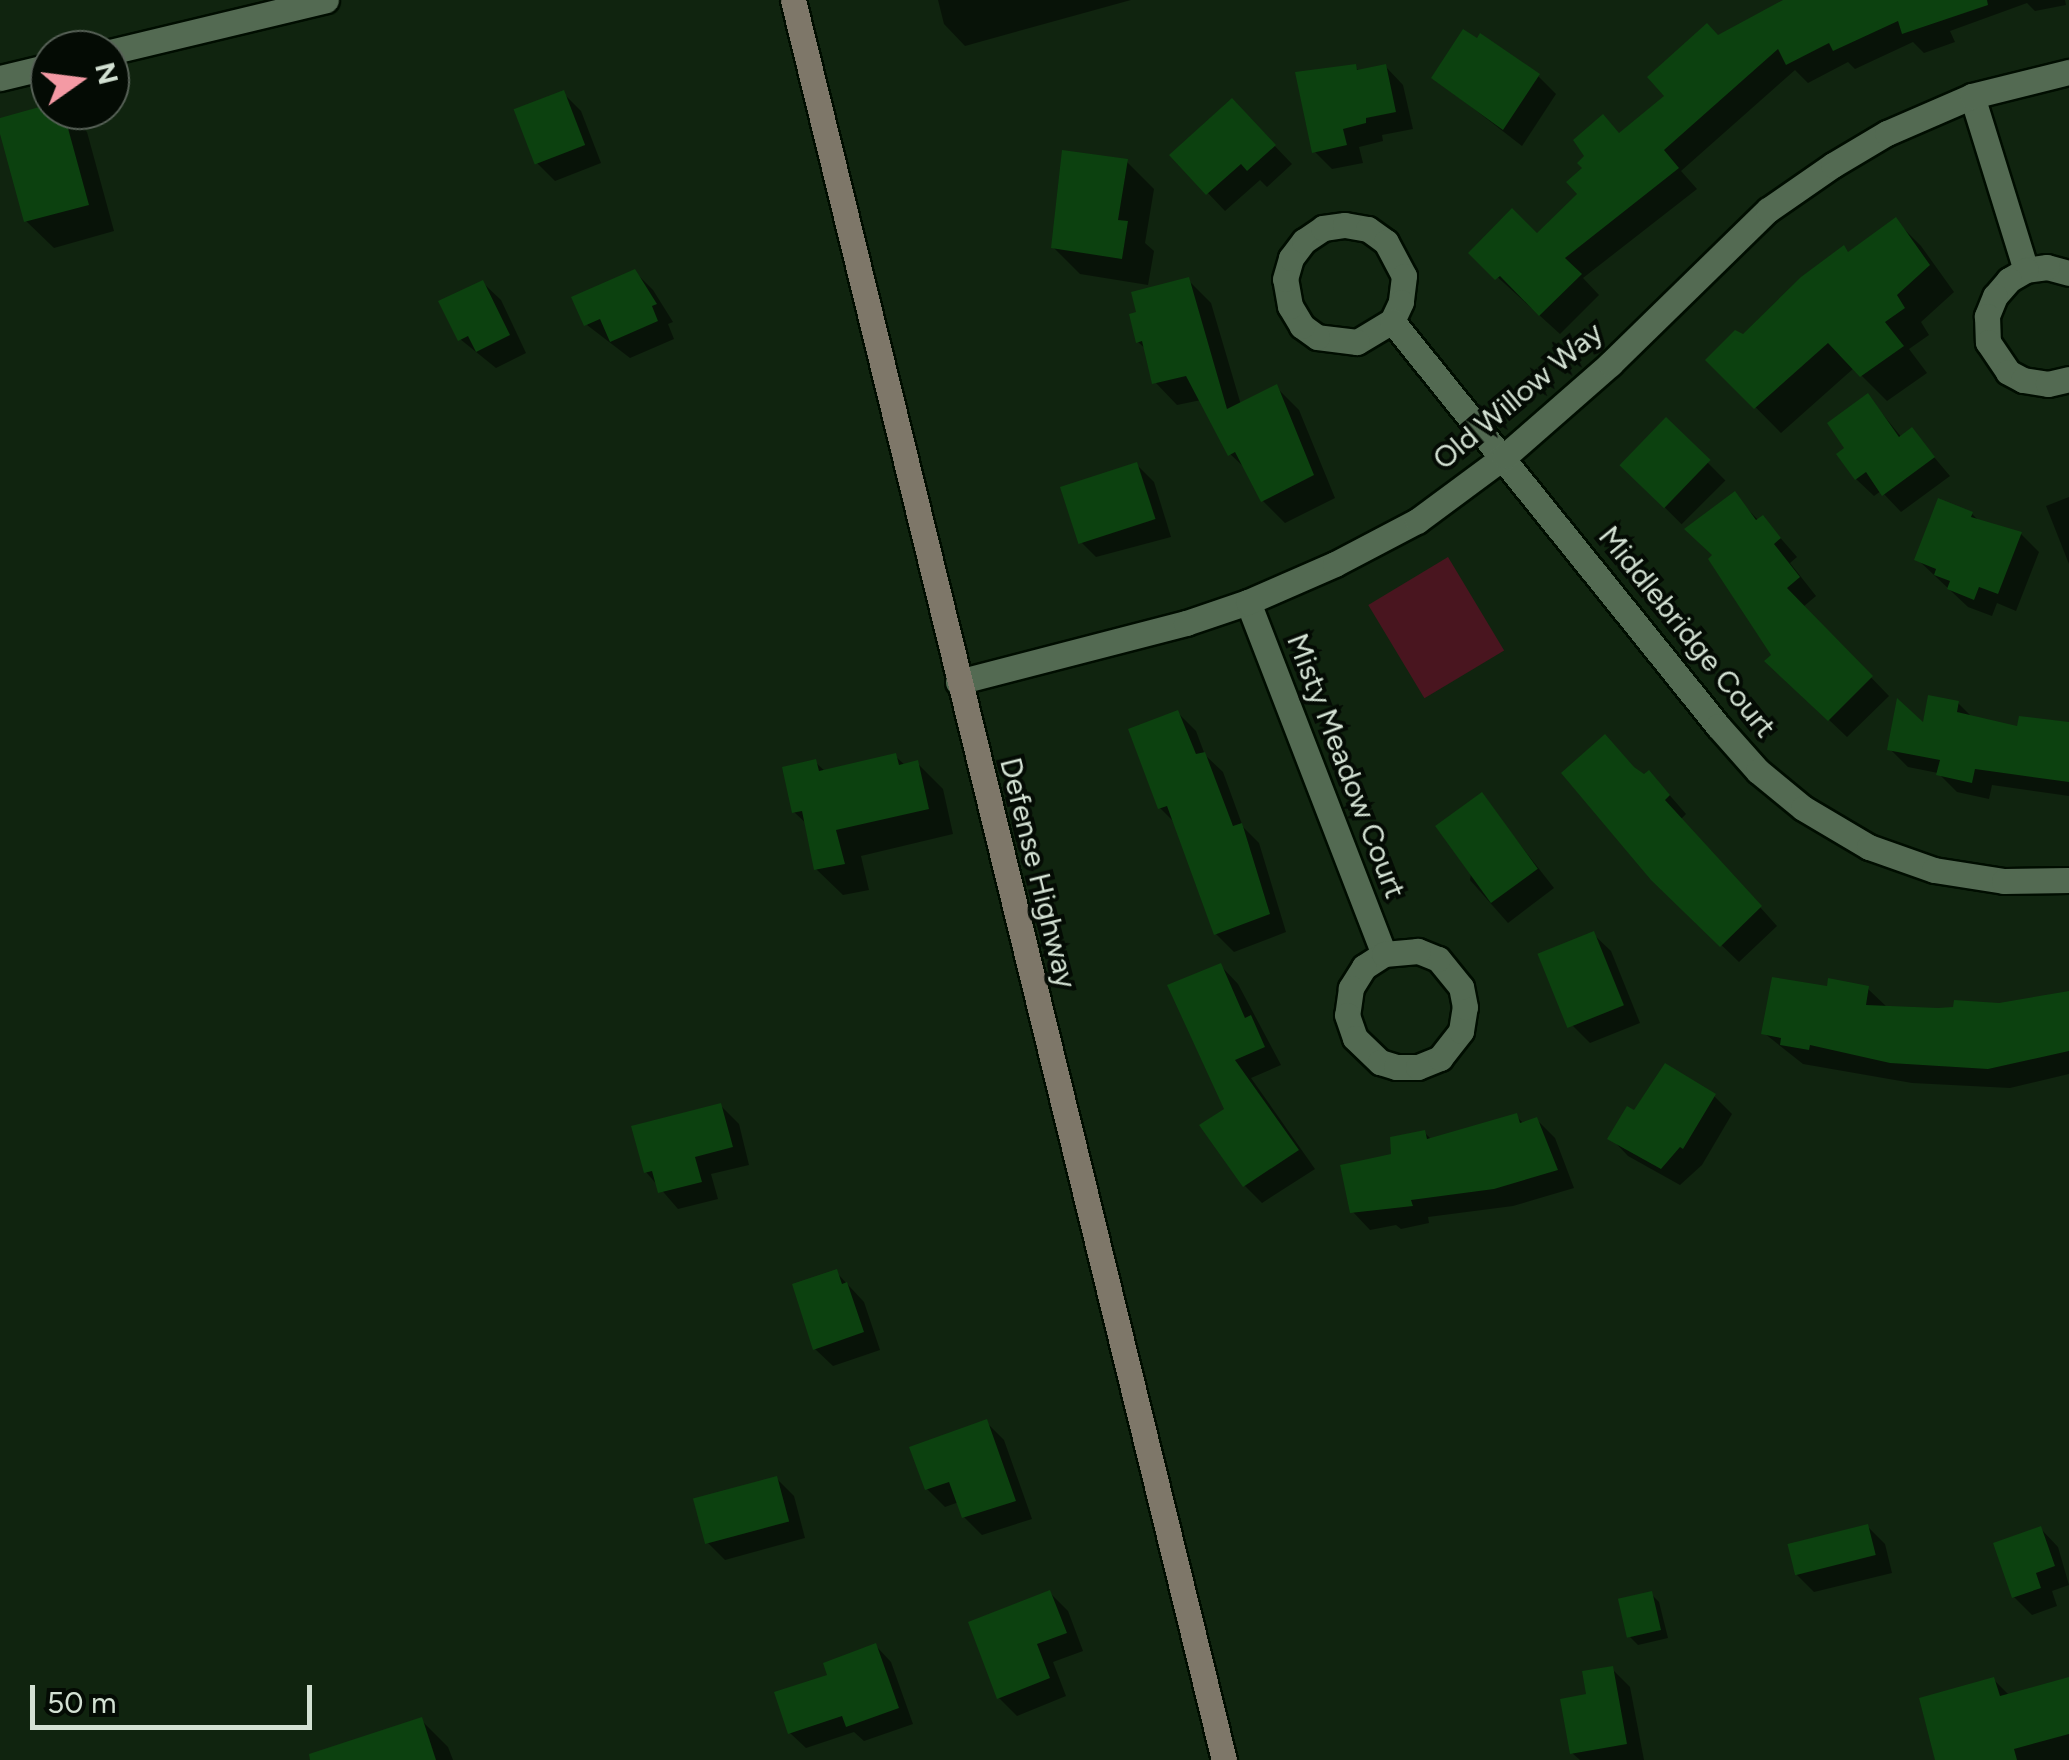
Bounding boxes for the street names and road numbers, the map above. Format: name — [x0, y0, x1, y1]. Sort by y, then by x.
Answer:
street label: Old Willow Way — [1426, 315, 1610, 477]
street label: Middlebridge Court — [1591, 519, 1783, 745]
street label: Misty Meadow Court — [1279, 629, 1413, 903]
street label: Defense Highway — [992, 754, 1084, 992]

